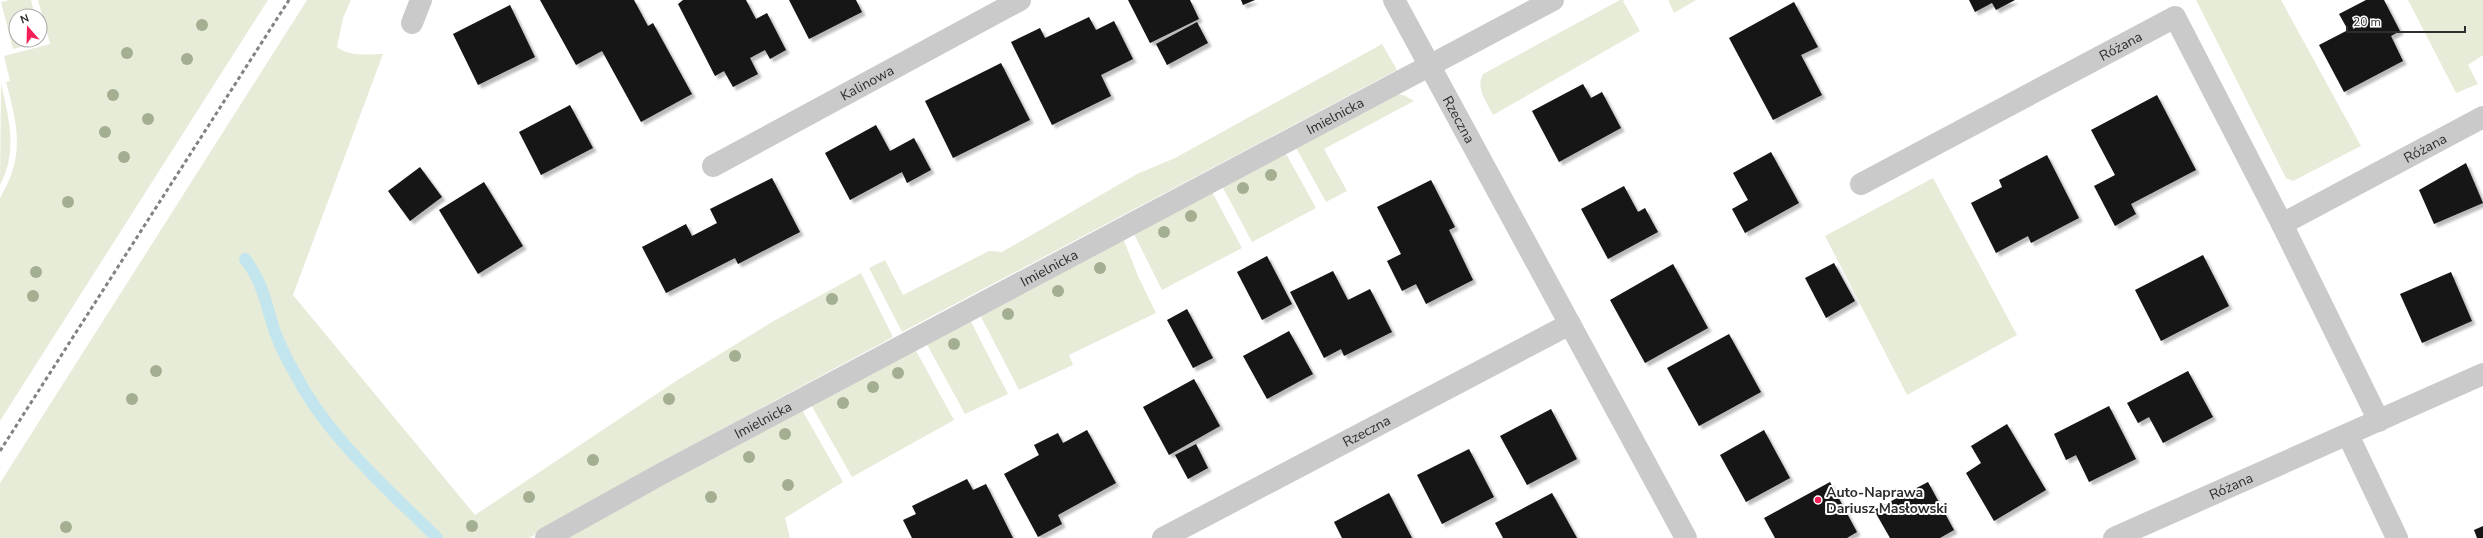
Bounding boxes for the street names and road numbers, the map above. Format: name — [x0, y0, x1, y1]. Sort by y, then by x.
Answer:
street label: Różana — [2096, 27, 2146, 66]
street label: Kalinowa — [837, 61, 897, 105]
street label: Imielnicka — [1303, 93, 1367, 139]
street label: Rzeczna — [1438, 93, 1479, 147]
street label: Różana — [2400, 129, 2450, 168]
street label: Imielnicka — [1017, 245, 1081, 291]
street label: Imielnicka — [731, 397, 795, 443]
street label: Rzeczna — [1340, 411, 1394, 452]
street label: Różana — [2206, 468, 2256, 505]

